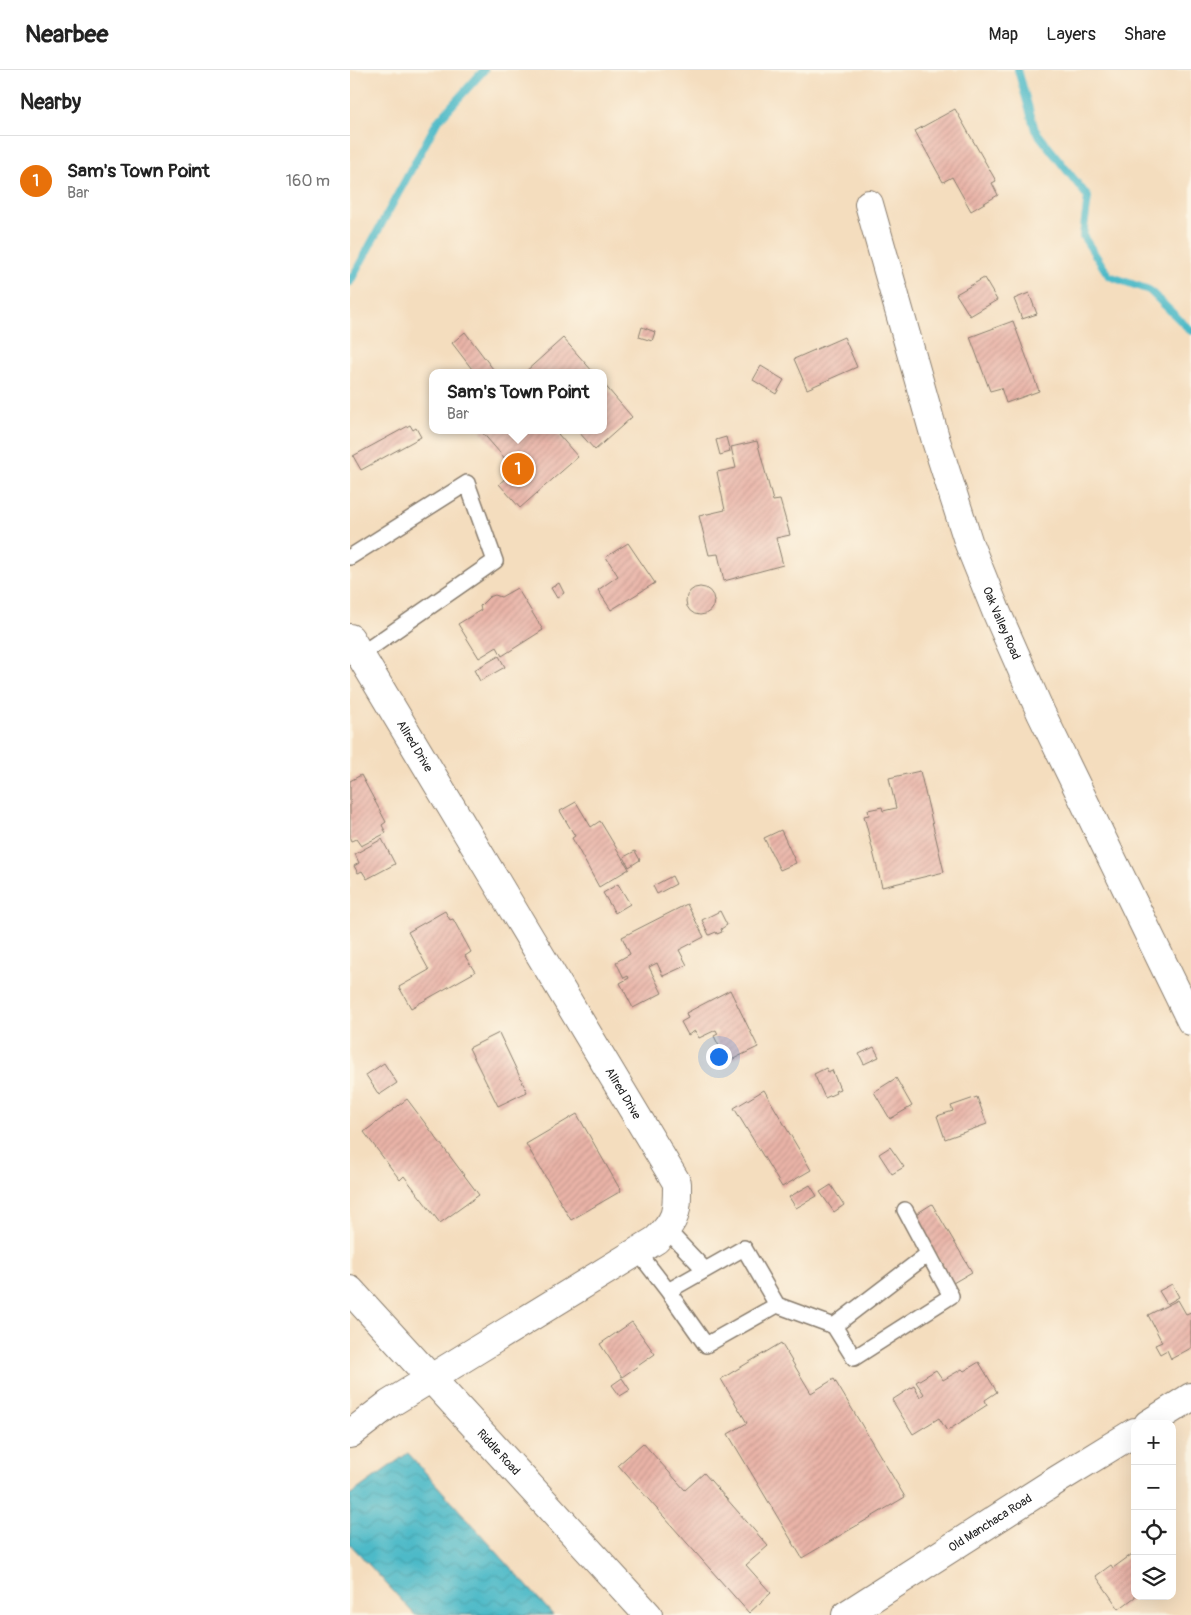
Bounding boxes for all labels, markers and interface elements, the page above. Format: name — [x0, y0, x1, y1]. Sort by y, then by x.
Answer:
text: Nearbee — [25, 20, 108, 49]
text: Map — [989, 23, 1018, 46]
text: Layers — [1046, 23, 1096, 46]
text: Share — [1124, 23, 1166, 46]
text: Nearby — [20, 89, 81, 116]
text: Sam's Town Point — [67, 159, 210, 183]
text: 1 — [33, 171, 39, 191]
text: 160 m — [286, 171, 330, 191]
text: Bar — [67, 183, 89, 203]
popup — [429, 369, 607, 434]
text: Sam's Town Point — [447, 380, 589, 404]
text: Bar — [447, 404, 469, 424]
pin: 1 — [502, 450, 534, 488]
street label: Oak Valley Road — [979, 585, 1024, 662]
street label: Allred Drive — [393, 718, 436, 775]
your location — [706, 1044, 732, 1070]
street label: Allred Drive — [602, 1065, 644, 1122]
map controls — [1131, 1420, 1176, 1600]
button: + — [1131, 1420, 1176, 1465]
street label: Riddle Road — [473, 1426, 523, 1479]
button: − — [1131, 1465, 1176, 1510]
street label: Old Manchaca Road — [946, 1491, 1035, 1556]
button: locate — [1131, 1510, 1176, 1555]
button: layers — [1131, 1555, 1176, 1600]

